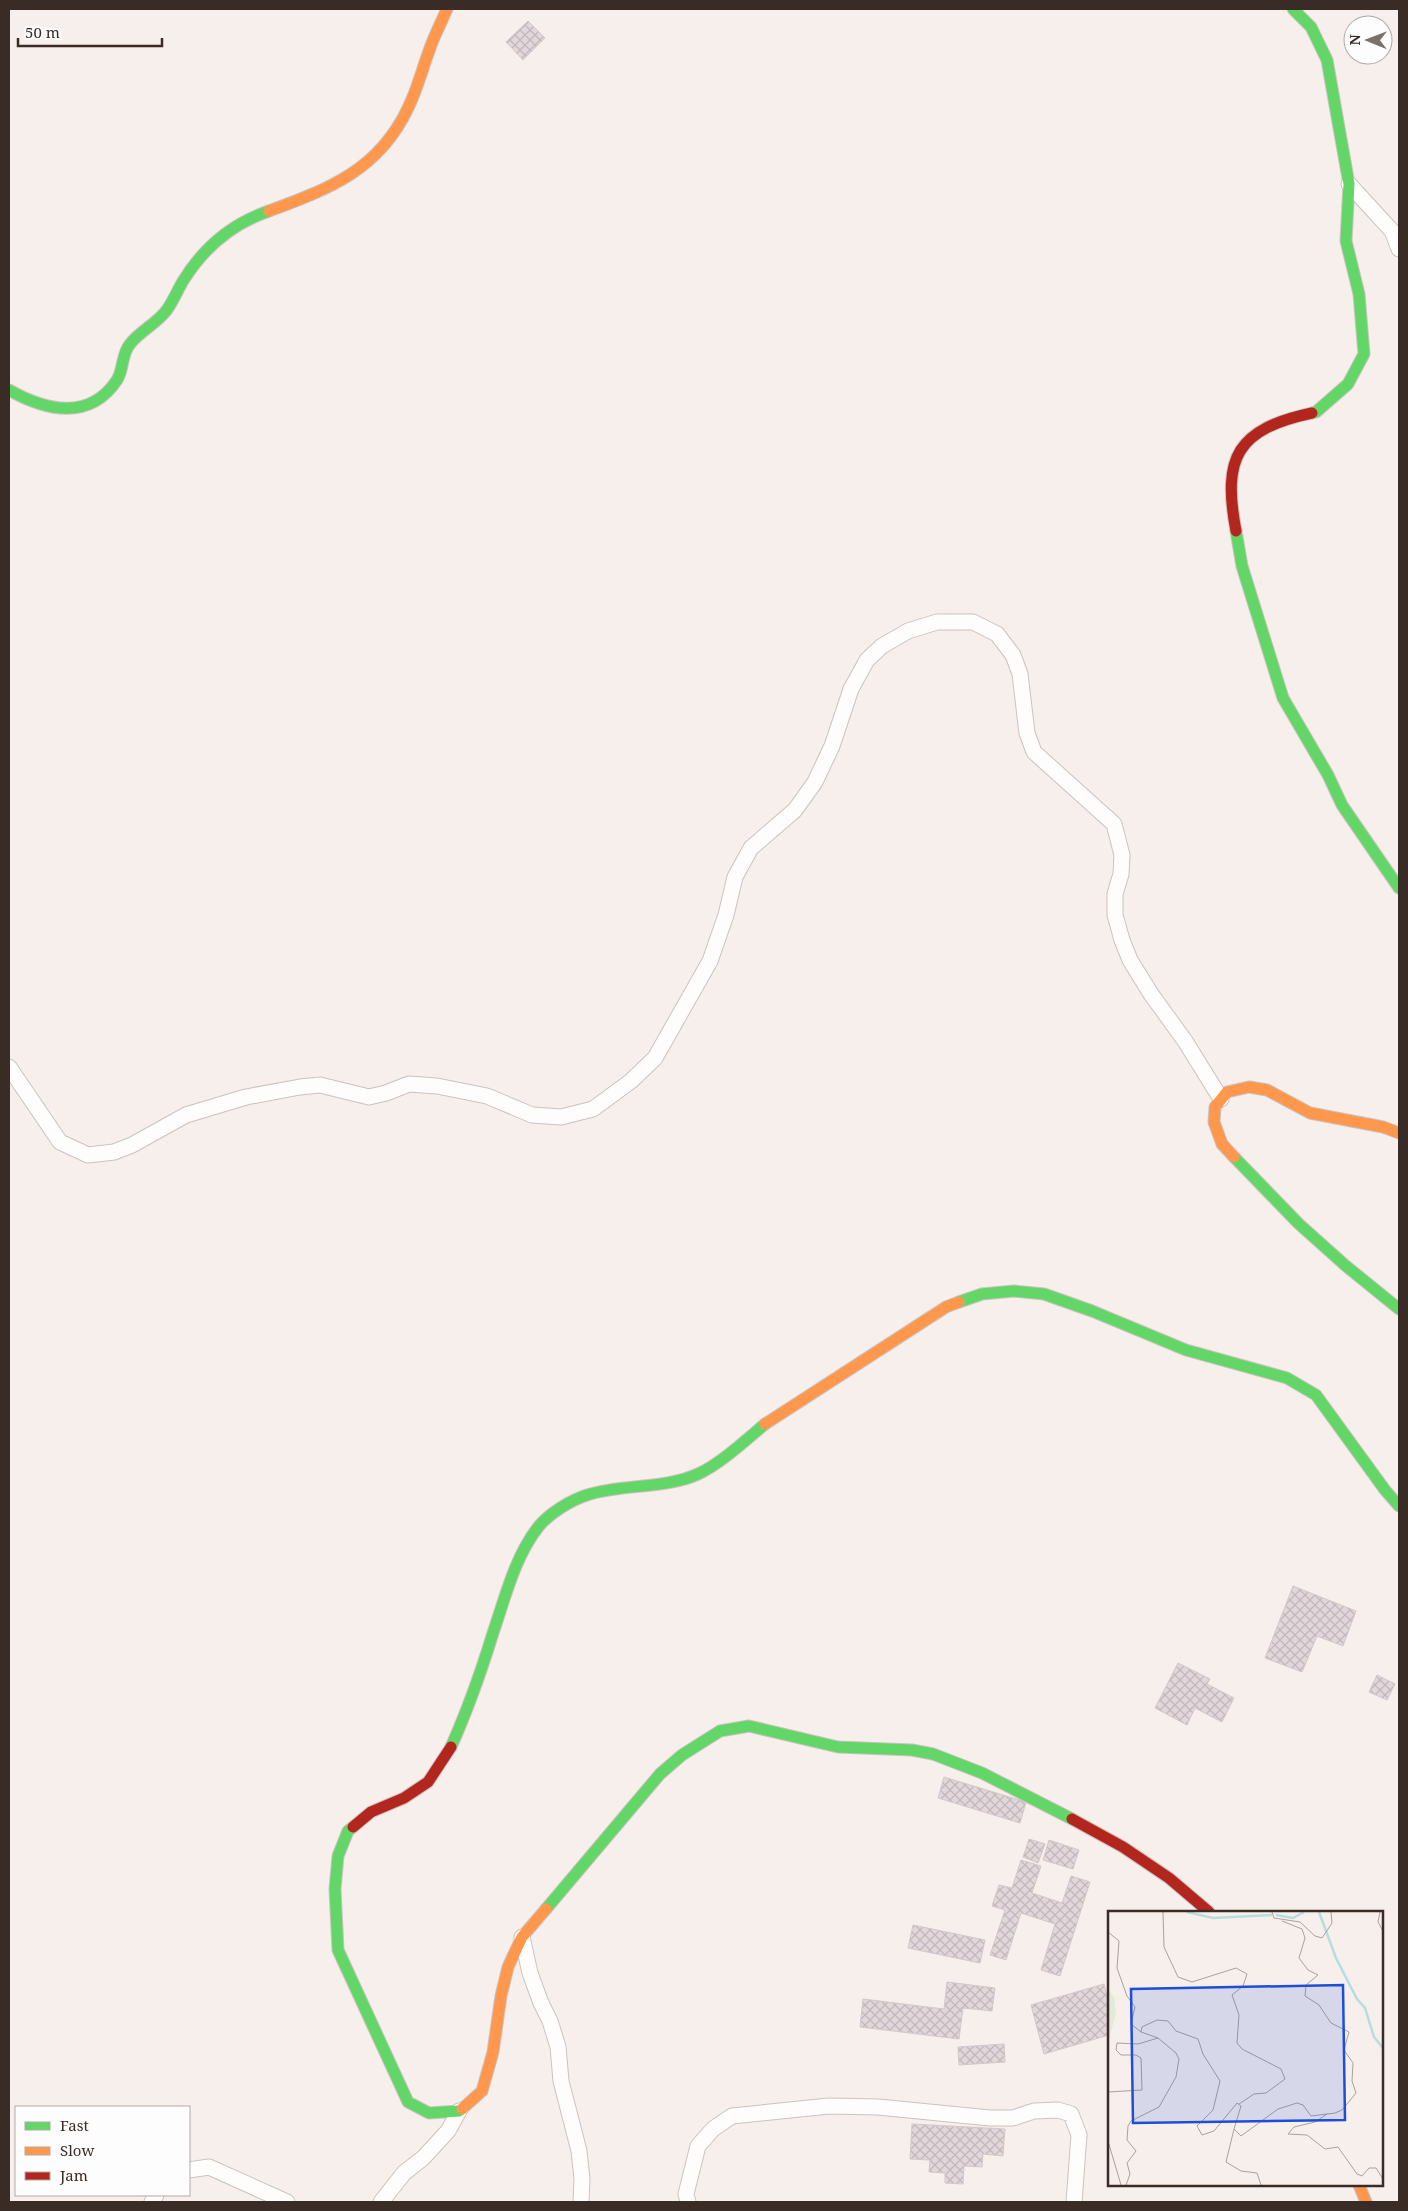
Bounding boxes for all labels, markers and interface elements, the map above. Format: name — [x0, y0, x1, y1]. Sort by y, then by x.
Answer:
scale bar — [18, 15, 161, 47]
north arrow — [1343, 15, 1393, 65]
text: 50 m — [25, 22, 60, 42]
text: N — [1345, 34, 1364, 45]
inset map — [1108, 1911, 1383, 2186]
legend — [15, 2106, 190, 2196]
text: Fast — [60, 2115, 89, 2135]
text: Slow — [60, 2140, 94, 2160]
text: Jam — [59, 2165, 88, 2185]

